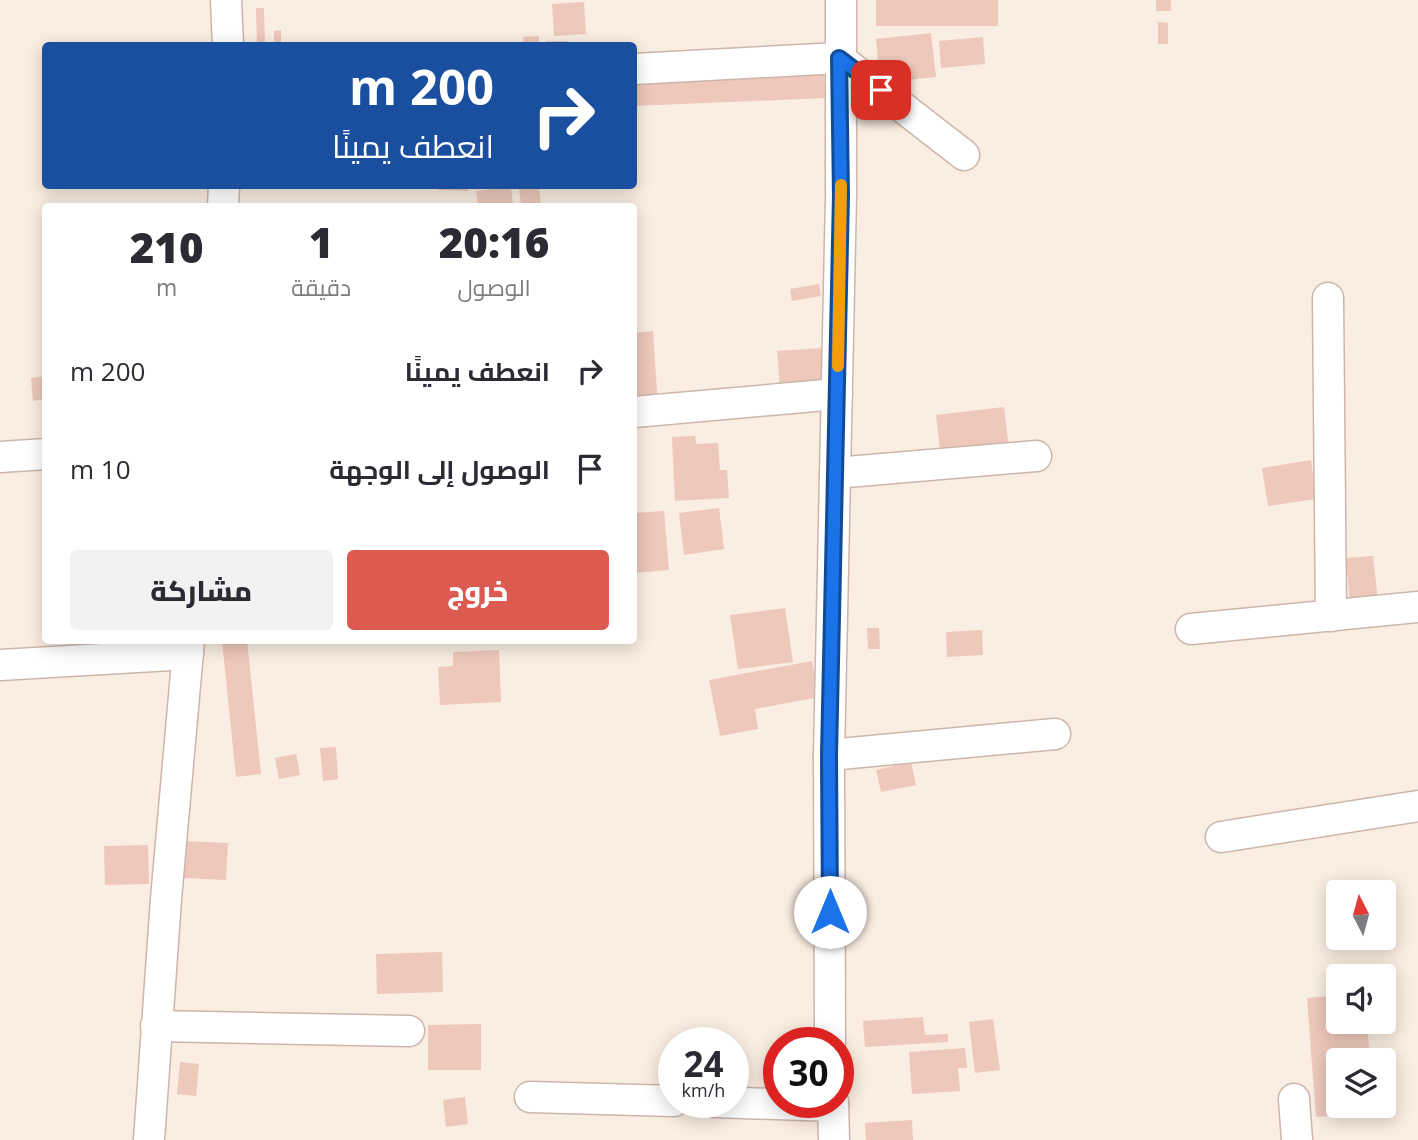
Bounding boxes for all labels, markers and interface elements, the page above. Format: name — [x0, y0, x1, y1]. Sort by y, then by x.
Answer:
text: 200 m — [349, 53, 494, 119]
pin — [851, 60, 911, 120]
icon: right — [518, 70, 609, 161]
icon: arrive — [862, 71, 900, 109]
text: انعطف يمينًا — [332, 124, 494, 167]
text: 1 — [309, 213, 333, 270]
text: 20:16 — [439, 213, 549, 270]
text: 210 — [130, 218, 204, 275]
text: m — [156, 271, 177, 303]
text: دقيقة — [291, 271, 351, 303]
text: الوصول — [457, 271, 531, 303]
icon: right — [571, 352, 609, 390]
text: 200 m — [70, 353, 145, 389]
text: انعطف يمينًا — [405, 353, 550, 389]
icon: arrive — [571, 450, 609, 488]
text: 10 m — [70, 451, 131, 487]
text: الوصول إلى الوجهة — [329, 451, 550, 487]
button: مشاركة — [70, 550, 333, 630]
button: خروج — [347, 550, 609, 630]
position arrow — [793, 875, 867, 949]
north arrow — [1326, 880, 1396, 950]
map controls — [1326, 880, 1396, 1118]
button: sound — [1326, 964, 1396, 1034]
speed limit sign: 30 — [763, 1027, 854, 1118]
text: 24 — [683, 1040, 724, 1087]
button: layers — [1326, 1048, 1396, 1118]
text: km/h — [682, 1078, 725, 1102]

